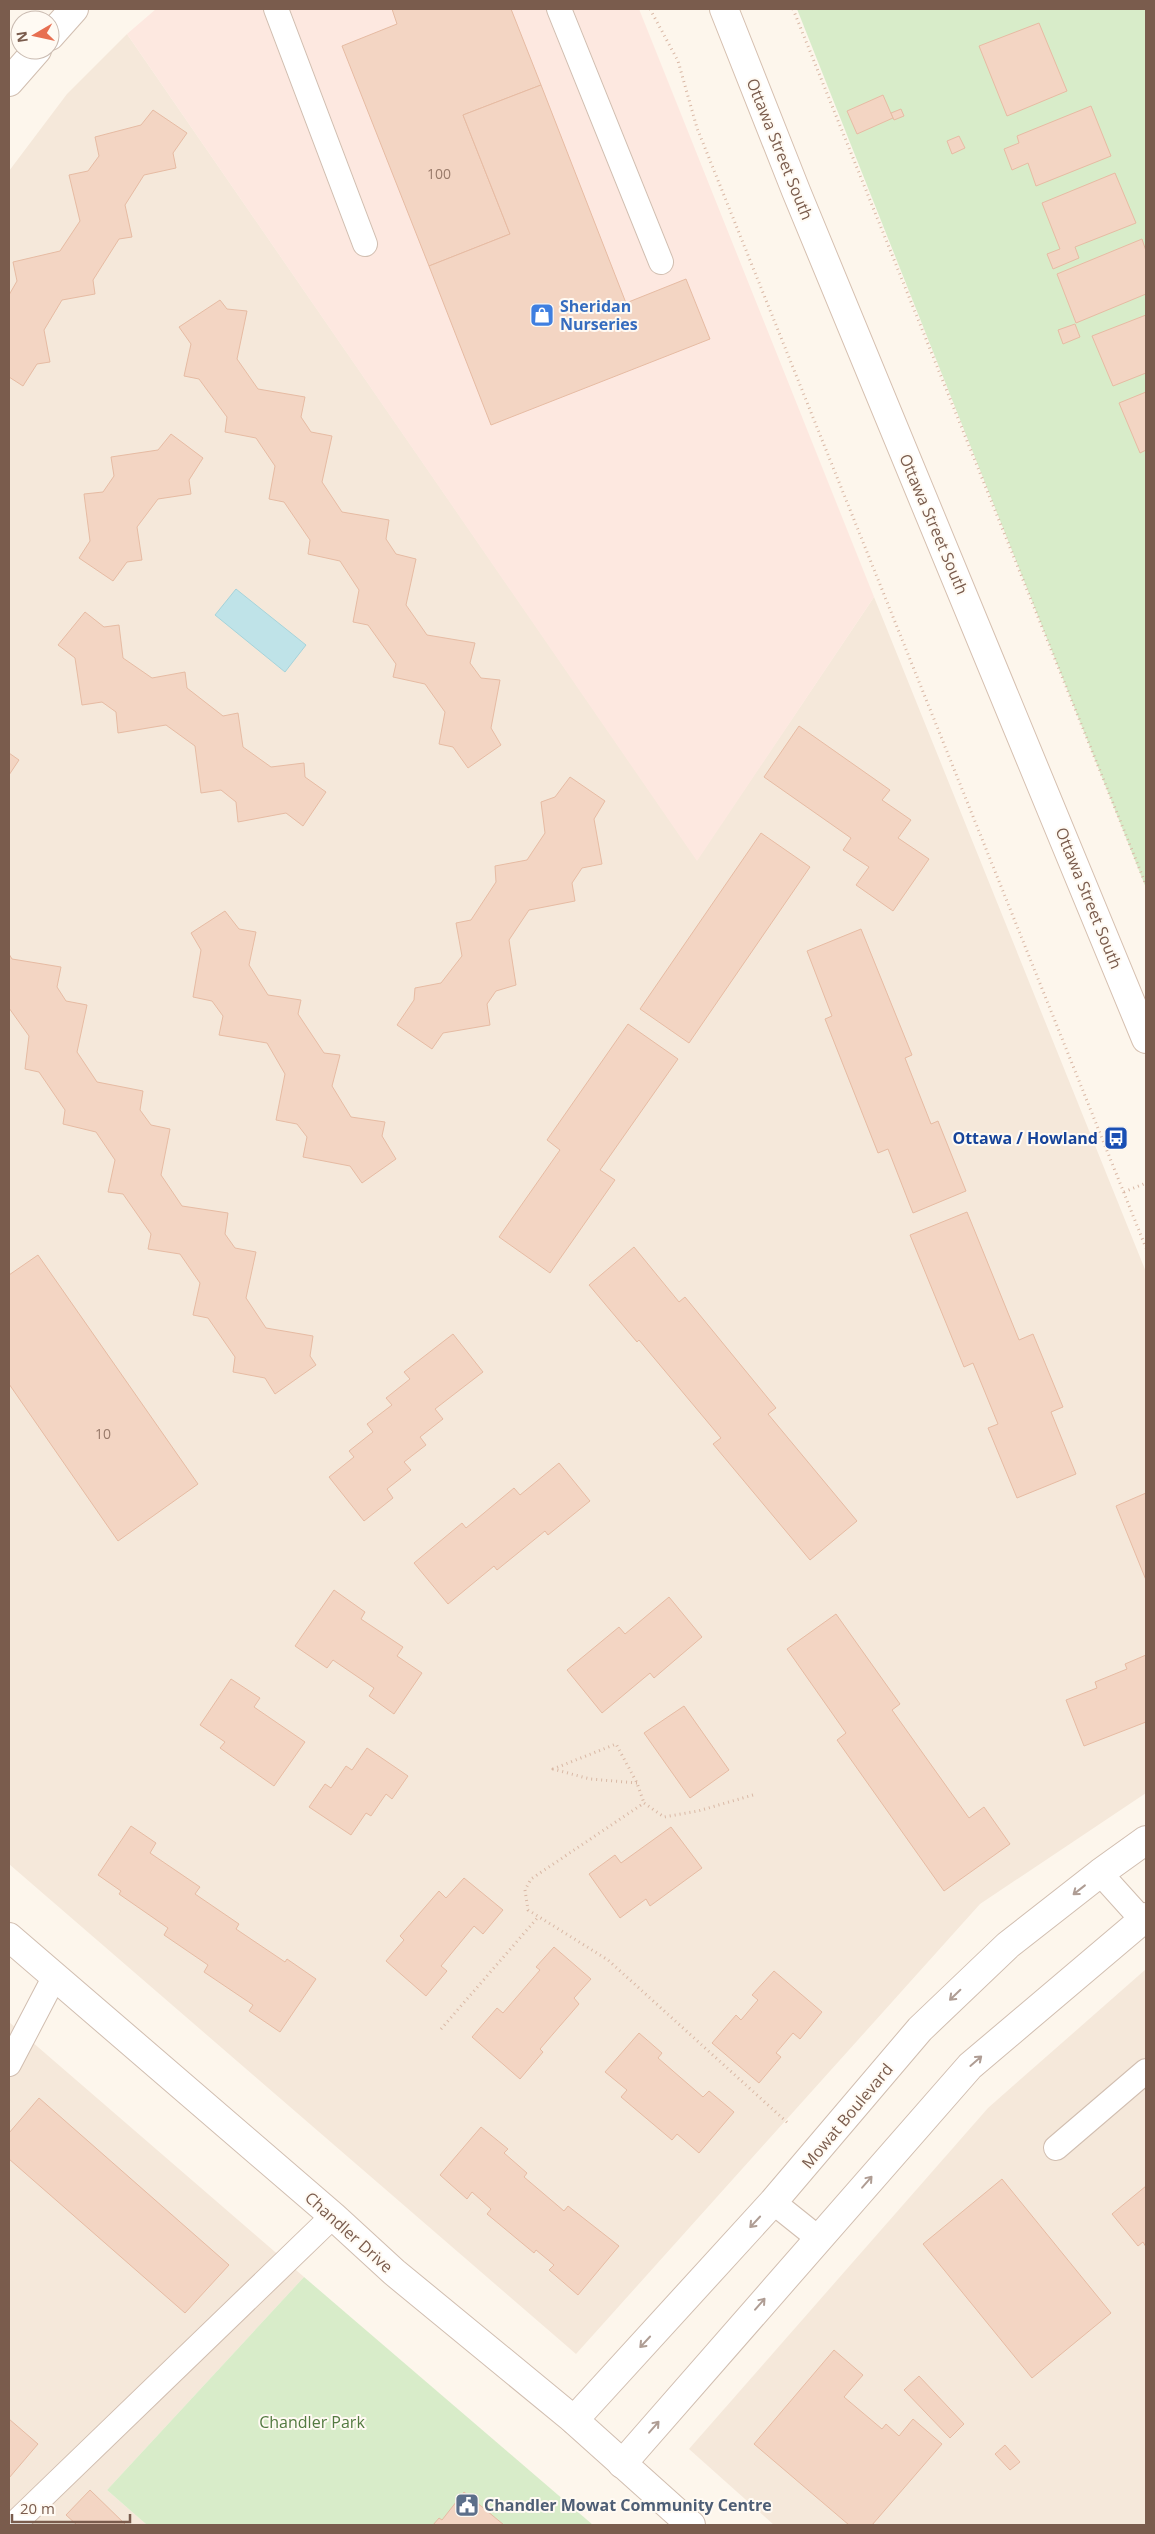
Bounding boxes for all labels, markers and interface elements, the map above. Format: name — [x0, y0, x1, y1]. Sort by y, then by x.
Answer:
north arrow — [10, 10, 60, 60]
text: N — [11, 30, 32, 44]
street label: Ottawa Street South — [742, 75, 818, 223]
house number: 100 — [427, 164, 451, 183]
place label: Sheridan Nurseries — [560, 295, 638, 335]
shop icon: Sheridan Nurseries — [529, 302, 555, 328]
street label: Ottawa Street South — [894, 450, 974, 598]
street label: Ottawa Street South — [1051, 824, 1127, 972]
bus stop icon: Ottawa / Howland — [1103, 1125, 1129, 1151]
place label: Ottawa / Howland — [952, 1127, 1098, 1149]
house number: 10 — [95, 1424, 111, 1443]
one-way arrow — [1072, 1884, 1085, 1895]
one-way arrow — [949, 1989, 962, 2001]
one-way arrow — [969, 2055, 982, 2067]
street label: Mowat Boulevard — [796, 2059, 898, 2173]
one-way arrow — [861, 2176, 872, 2189]
street label: Chandler Drive — [300, 2187, 398, 2277]
one-way arrow — [749, 2215, 761, 2228]
one-way arrow — [755, 2298, 766, 2311]
one-way arrow — [639, 2335, 651, 2348]
park label: Chandler Park — [259, 2411, 365, 2433]
one-way arrow — [648, 2421, 660, 2434]
scale bar — [12, 2492, 130, 2524]
public building icon: Chandler Mowat Community Centre — [454, 2492, 480, 2518]
place label: Chandler Mowat Community Centre — [484, 2494, 772, 2516]
text: 20 m — [20, 2498, 55, 2518]

